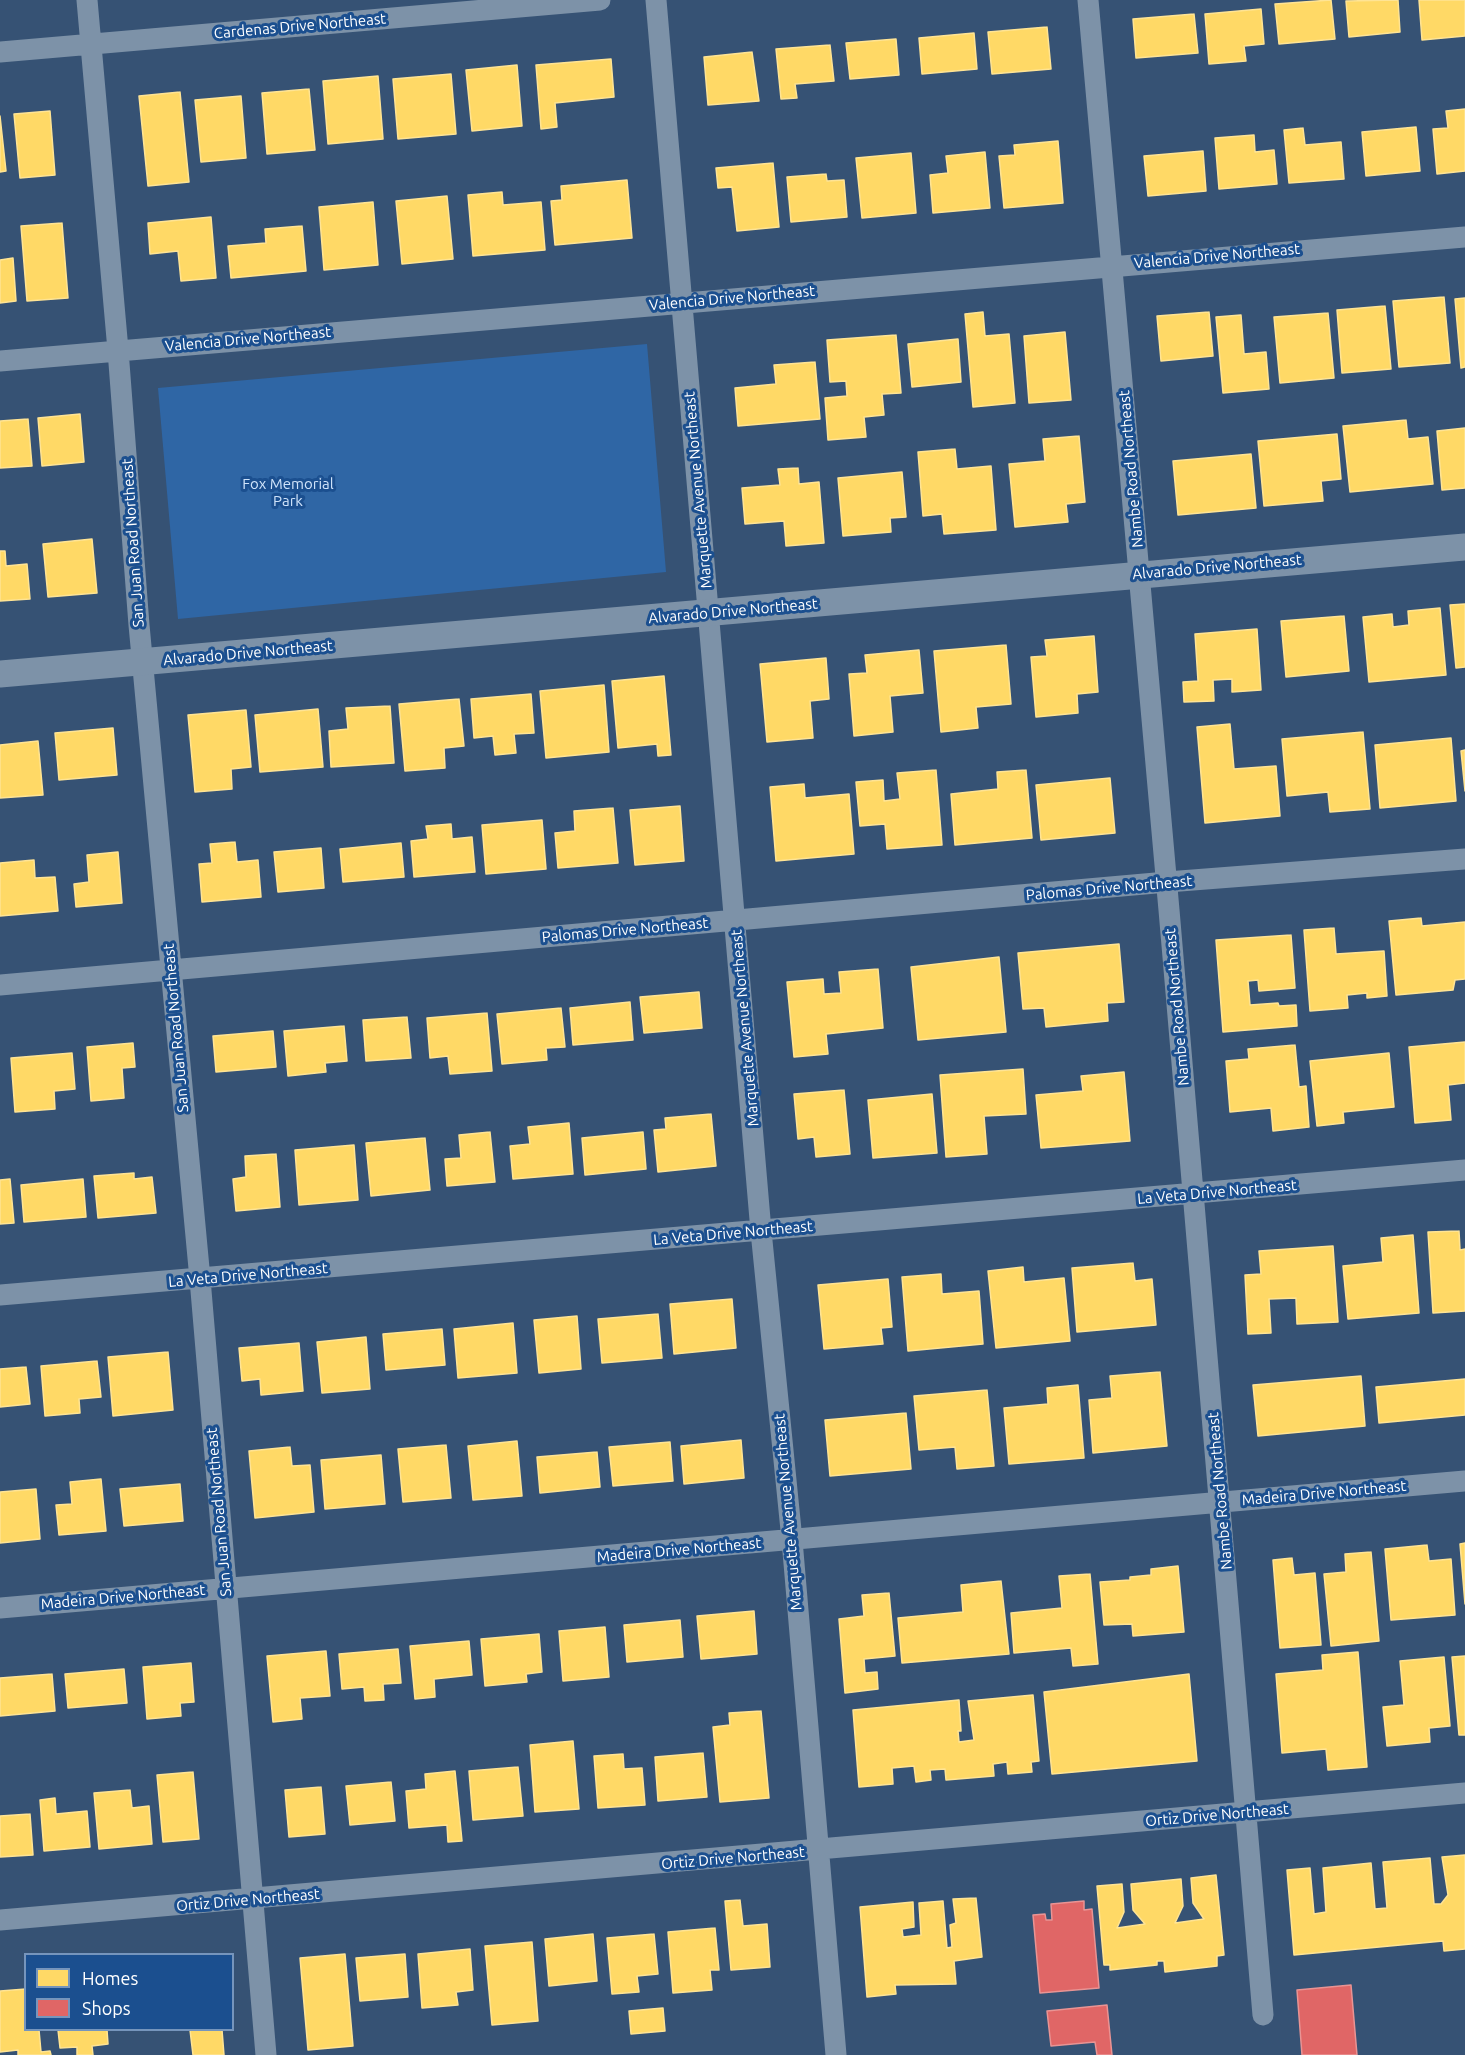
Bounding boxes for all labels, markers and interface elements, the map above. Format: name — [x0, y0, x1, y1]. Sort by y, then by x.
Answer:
street label: Cardenas Drive Northeast — [213, 10, 387, 42]
street label: Valencia Drive Northeast — [1133, 240, 1301, 272]
street label: Valencia Drive Northeast — [648, 282, 816, 314]
street label: Valencia Drive Northeast — [164, 323, 332, 355]
street label: Nambe Road Northeast — [1115, 390, 1147, 548]
street label: Marquette Avenue Northeast — [680, 391, 716, 589]
street label: San Juan Road Northeast — [118, 458, 148, 628]
park label: Fox Memorial Park — [242, 475, 334, 510]
street label: Alvarado Drive Northeast — [1132, 551, 1302, 583]
street label: Alvarado Drive Northeast — [648, 595, 818, 627]
street label: Alvarado Drive Northeast — [163, 637, 333, 669]
street label: Palomas Drive Northeast — [1025, 872, 1193, 904]
street label: Palomas Drive Northeast — [541, 914, 709, 946]
street label: Nambe Road Northeast — [1161, 928, 1193, 1086]
street label: Marquette Avenue Northeast — [727, 929, 763, 1127]
street label: San Juan Road Northeast — [160, 943, 192, 1113]
street label: La Veta Drive Northeast — [1137, 1176, 1297, 1208]
street label: La Veta Drive Northeast — [653, 1217, 813, 1249]
street label: La Veta Drive Northeast — [168, 1259, 328, 1291]
street label: Nambe Road Northeast — [1204, 1412, 1236, 1570]
street label: Marquette Avenue Northeast — [770, 1413, 806, 1611]
street label: San Juan Road Northeast — [203, 1427, 235, 1597]
street label: Madeira Drive Northeast — [1241, 1477, 1407, 1509]
street label: Madeira Drive Northeast — [596, 1534, 762, 1566]
street label: Madeira Drive Northeast — [40, 1581, 206, 1613]
street label: Ortiz Drive Northeast — [1144, 1800, 1290, 1830]
street label: Ortiz Drive Northeast — [660, 1843, 806, 1873]
street label: Ortiz Drive Northeast — [175, 1885, 321, 1915]
legend — [24, 1953, 234, 2031]
text: Homes — [82, 1968, 138, 1988]
text: Shops — [82, 1998, 131, 2018]

